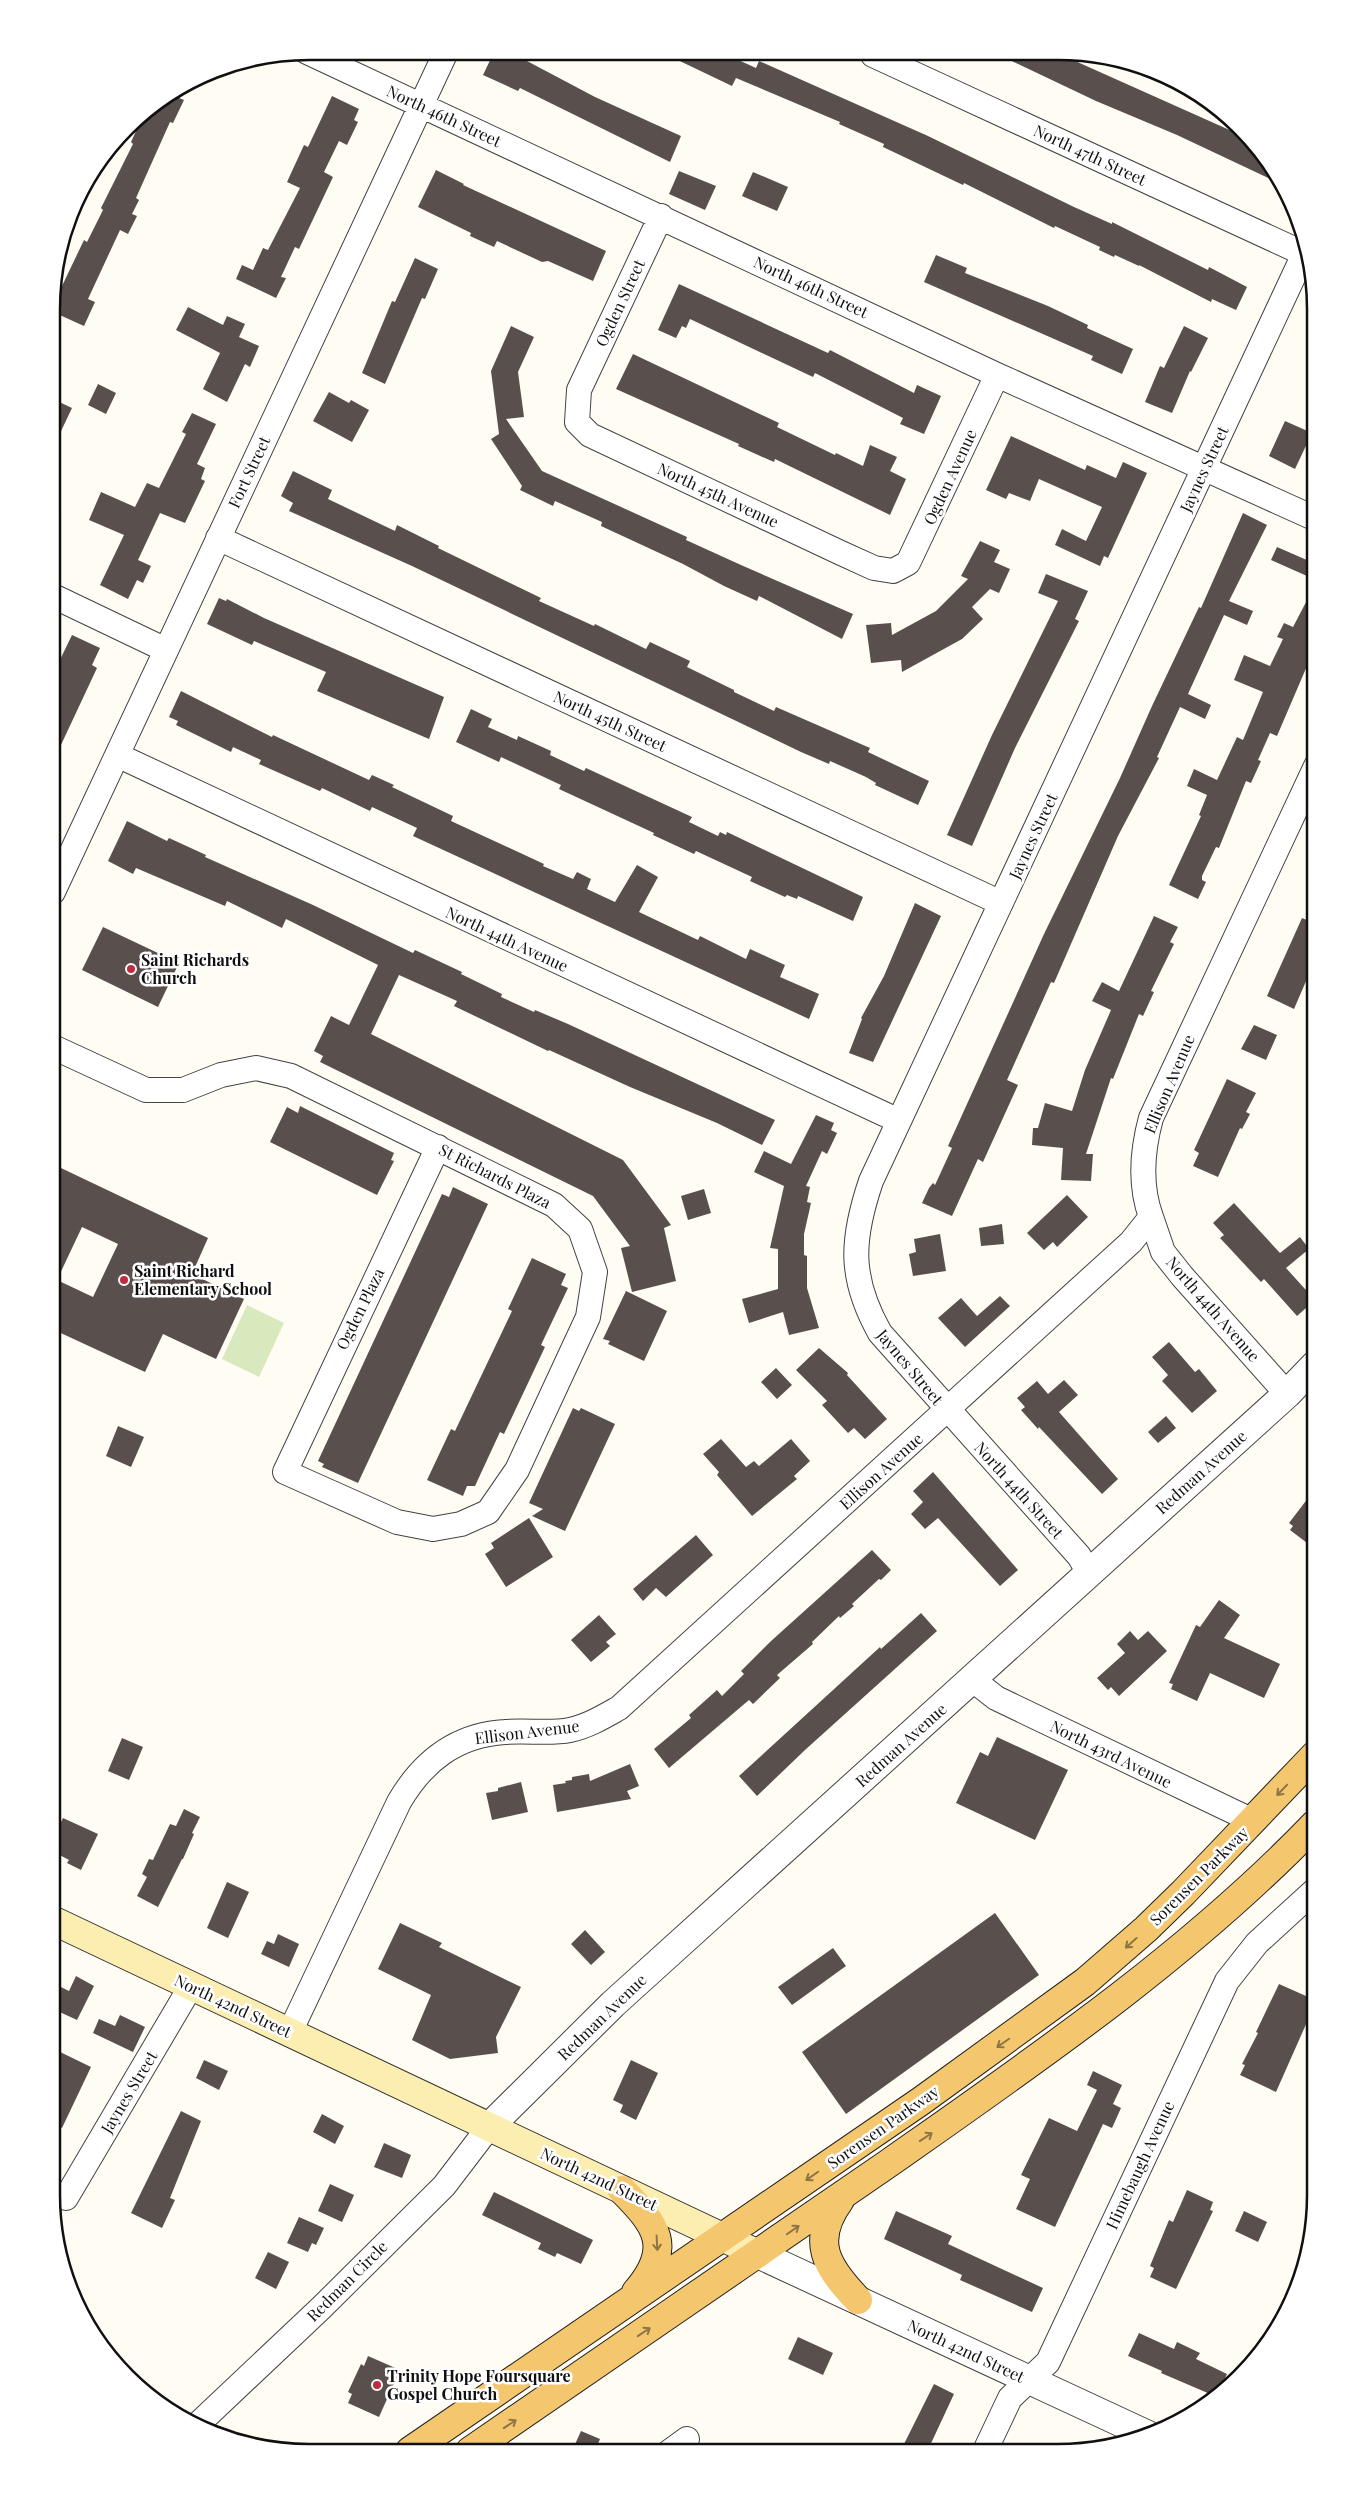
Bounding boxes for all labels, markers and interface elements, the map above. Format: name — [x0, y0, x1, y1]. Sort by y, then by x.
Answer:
street label: North 46th Street — [384, 80, 505, 151]
street label: North 47th Street — [1031, 119, 1150, 190]
street label: North 46th Street — [751, 251, 872, 322]
street label: Ogden Street — [590, 255, 649, 350]
street label: Jaynes Street — [1174, 422, 1233, 516]
street label: Ogden Avenue — [918, 426, 981, 528]
street label: Fort Street — [223, 432, 274, 511]
street label: North 45th Avenue — [654, 457, 782, 532]
street label: North 45th Street — [550, 685, 670, 756]
street label: Jaynes Street — [1003, 789, 1062, 883]
street label: North 44th Avenue — [443, 901, 572, 976]
place label: Saint Richards Church — [141, 949, 249, 988]
marker: Saint Richards Church — [125, 963, 137, 975]
street label: Ellison Avenue — [1138, 1031, 1199, 1136]
street label: St Richards Plaza — [436, 1138, 555, 1213]
street label: North 44th Avenue — [1162, 1252, 1265, 1366]
place label: Saint Richard Elementary School — [134, 1260, 272, 1299]
street label: Ogden Plaza — [331, 1264, 388, 1353]
marker: Saint Richard Elementary School — [118, 1274, 130, 1286]
street label: Jaynes Street — [872, 1324, 948, 1409]
street label: Redman Avenue — [1151, 1425, 1251, 1518]
street label: Ellison Avenue — [835, 1428, 927, 1514]
street label: North 44th Street — [970, 1437, 1069, 1543]
street label: Redman Avenue — [851, 1698, 951, 1791]
street label: Ellison Avenue — [473, 1715, 580, 1748]
street label: North 43rd Avenue — [1047, 1715, 1175, 1792]
one-way arrow — [1276, 1784, 1288, 1797]
street label: Sorensen Parkway — [1145, 1822, 1253, 1930]
one-way arrow — [1124, 1937, 1137, 1949]
street label: North 42nd Street — [171, 1969, 295, 2042]
street label: Redman Avenue — [553, 1969, 651, 2064]
one-way arrow — [996, 2038, 1010, 2048]
street label: Jaynes Street — [95, 2046, 162, 2138]
street label: Sorensen Parkway — [823, 2080, 943, 2173]
street label: Himebaugh Avenue — [1101, 2097, 1179, 2232]
one-way arrow — [919, 2132, 933, 2142]
street label: North 42nd Street — [537, 2142, 661, 2215]
one-way arrow — [805, 2171, 819, 2181]
one-way arrow — [785, 2225, 799, 2235]
one-way arrow — [652, 2235, 661, 2251]
street label: Redman Circle — [302, 2236, 392, 2326]
street label: North 42nd Street — [904, 2314, 1028, 2387]
one-way arrow — [637, 2327, 651, 2337]
place label: Trinity Hope Foursquare Gospel Church — [387, 2365, 571, 2404]
marker: Trinity Hope Foursquare Gospel Church — [371, 2379, 383, 2391]
one-way arrow — [503, 2419, 517, 2429]

